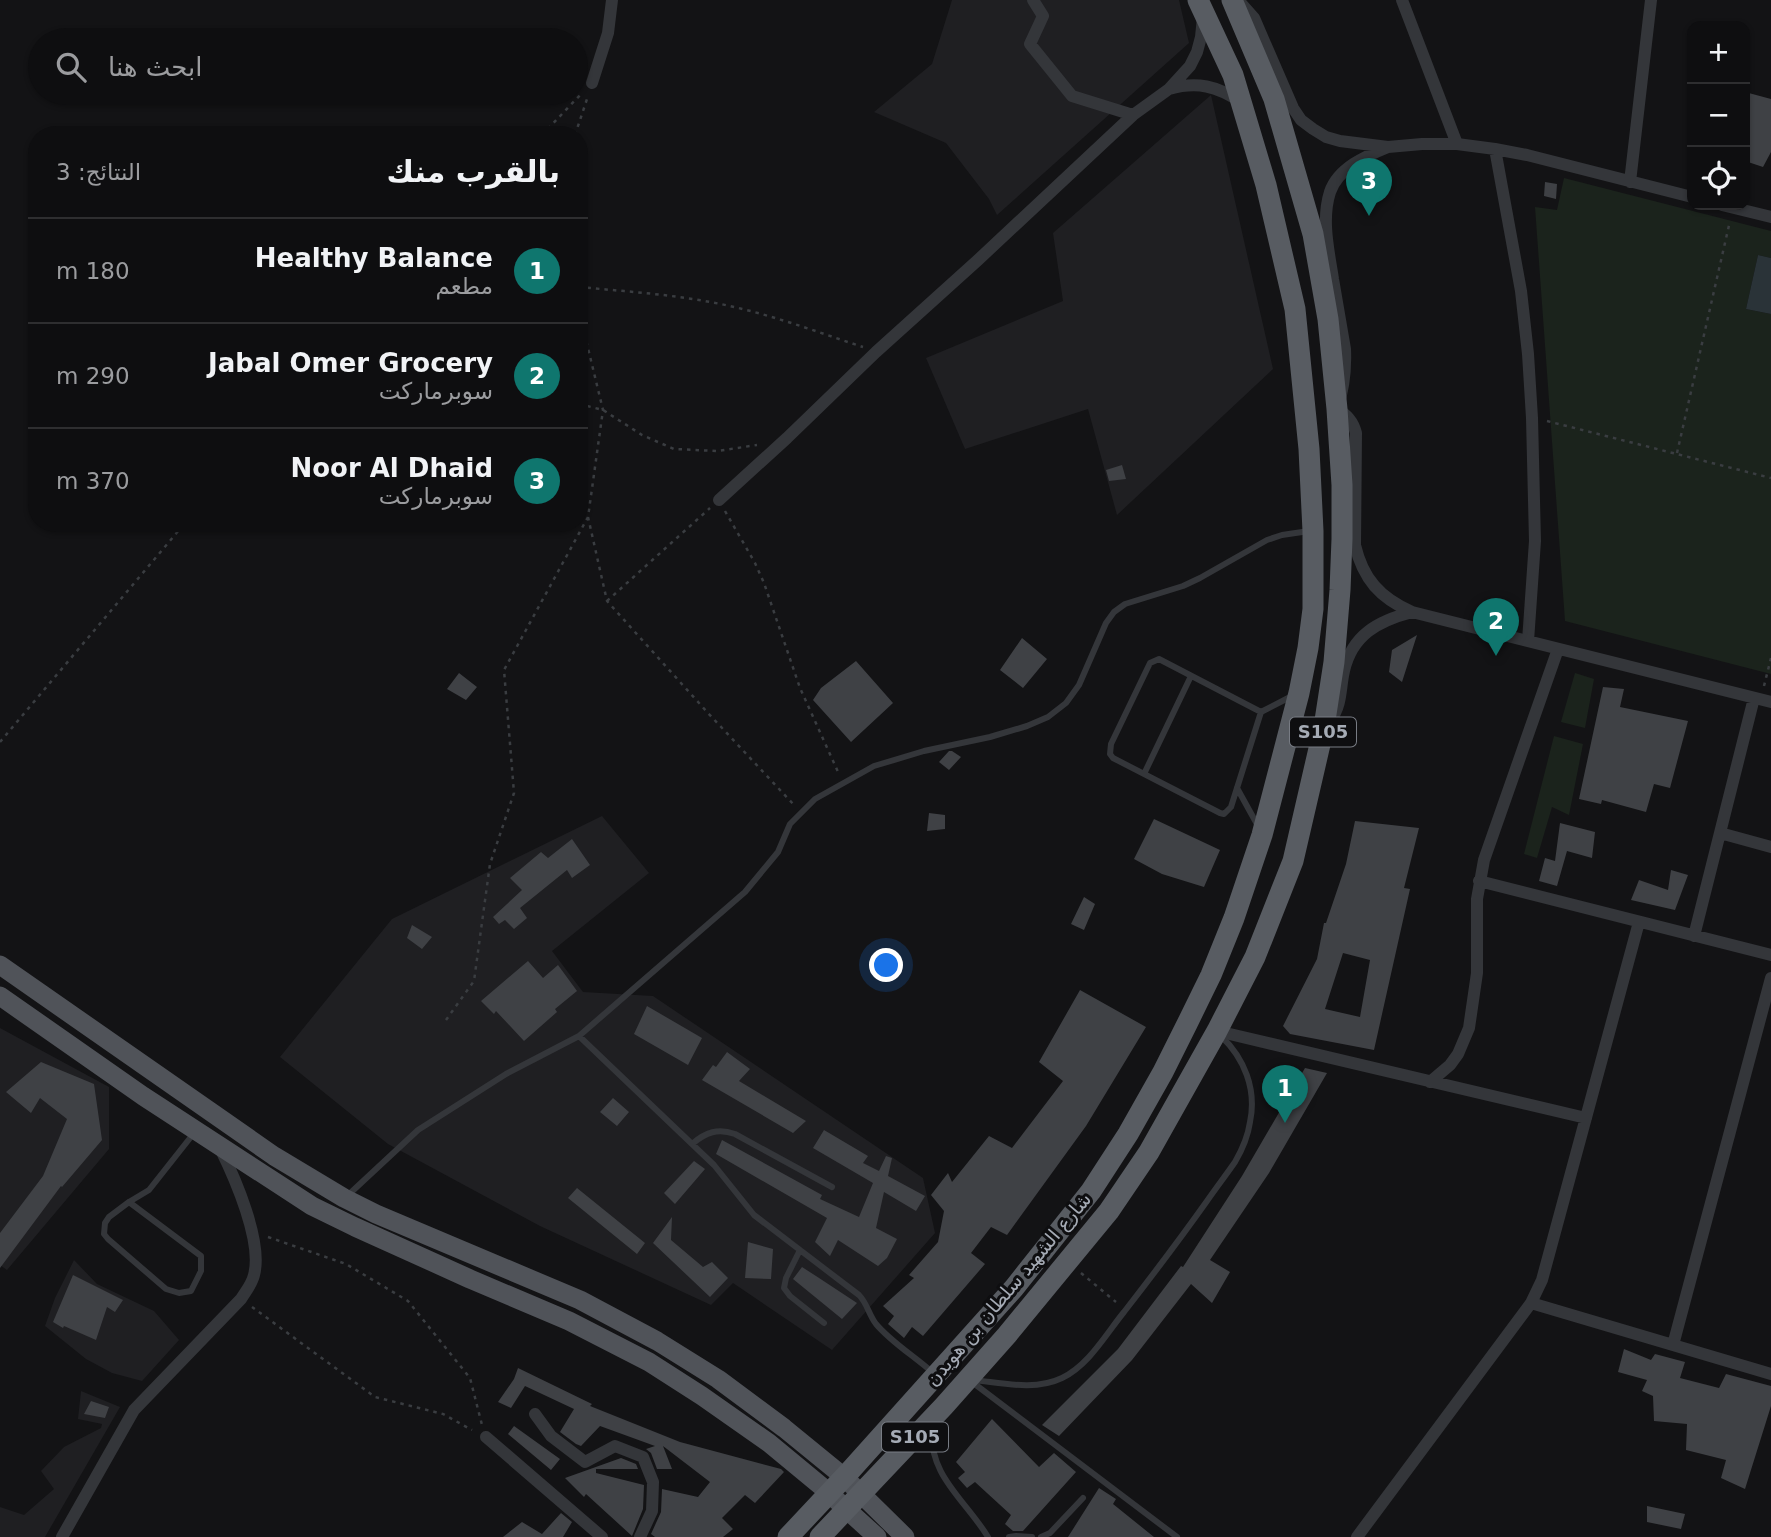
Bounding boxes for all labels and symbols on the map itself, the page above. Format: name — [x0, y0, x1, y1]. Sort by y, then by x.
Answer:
pin: 3 — [1346, 158, 1392, 216]
pin: 2 — [1473, 598, 1519, 656]
road number: S105 — [1290, 718, 1356, 746]
your location — [869, 948, 903, 982]
pin: 1 — [1262, 1065, 1308, 1123]
street label: شارع الشهيد سلطان بن هويدن — [921, 1188, 1096, 1391]
road number: S105 — [882, 1422, 948, 1452]

